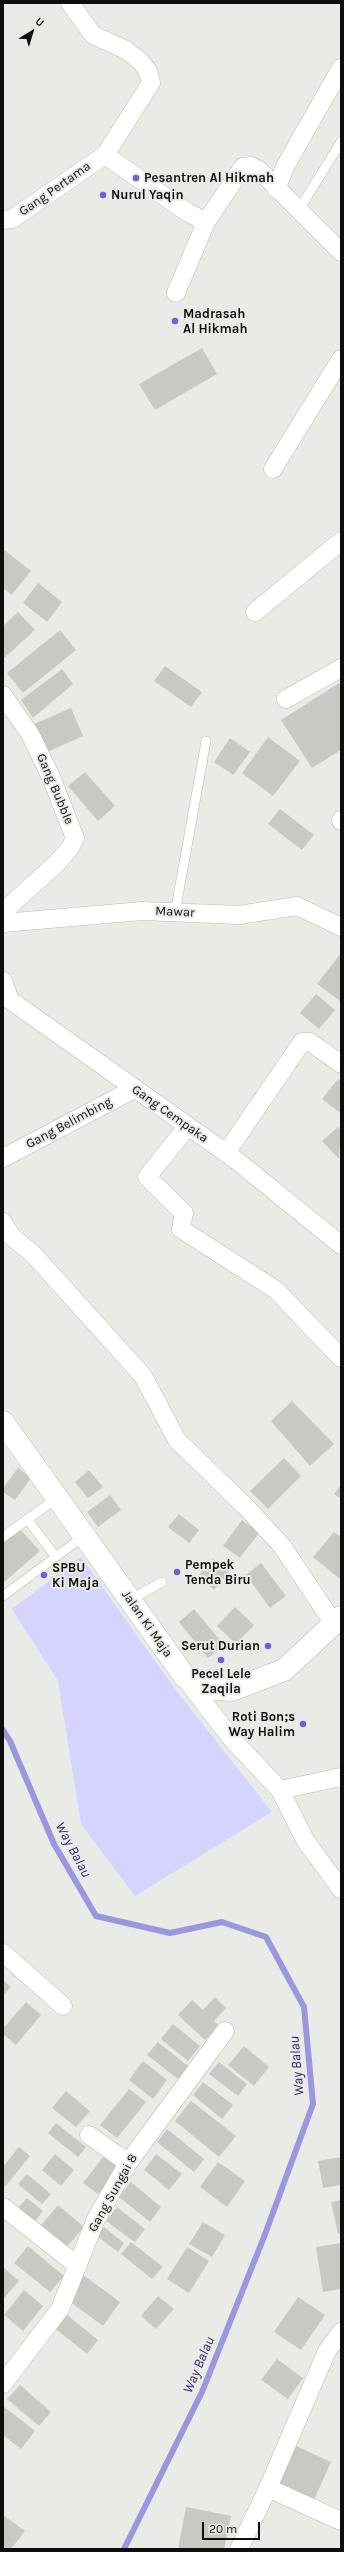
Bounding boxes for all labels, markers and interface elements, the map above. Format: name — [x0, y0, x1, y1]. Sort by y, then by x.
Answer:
north arrow — [12, 12, 52, 52]
text: U — [33, 15, 47, 30]
street label: Gang Pertama — [16, 159, 94, 219]
place label: Pesantren Al Hikmah — [144, 170, 274, 186]
marker: Pesantren Al Hikmah — [131, 173, 141, 183]
place label: Nurul Yaqin — [111, 187, 184, 203]
marker: Nurul Yaqin — [98, 190, 108, 200]
place label: Madrasah Al Hikmah — [183, 306, 248, 337]
marker: Madrasah Al Hikmah — [170, 316, 180, 326]
street label: Gang Bubble — [33, 751, 77, 827]
street label: Mawar — [155, 903, 195, 921]
street label: Gang Cempaka — [129, 1082, 211, 1146]
street label: Gang Belimbing — [23, 1094, 115, 1152]
place label: Pempek Tenda Biru — [185, 1557, 251, 1588]
place label: SPBU Ki Maja — [52, 1560, 99, 1591]
marker: Pempek Tenda Biru — [172, 1567, 182, 1577]
marker: SPBU Ki Maja — [39, 1570, 49, 1580]
street label: Jalan Ki Maja — [118, 1587, 176, 1661]
place label: Serut Durian — [181, 1638, 260, 1654]
marker: Serut Durian — [263, 1641, 273, 1651]
marker: Pecel Lele Zaqila — [216, 1655, 226, 1665]
place label: Pecel Lele Zaqila — [191, 1666, 251, 1697]
place label: Roti Bon;s Way Halim — [228, 1709, 295, 1740]
marker: Roti Bon;s Way Halim — [298, 1719, 308, 1729]
water label: Way Balau — [51, 1820, 95, 1880]
water label: Way Balau — [286, 2035, 308, 2097]
street label: Gang Sungai 8 — [85, 2151, 141, 2235]
water label: Way Balau — [180, 2334, 218, 2396]
scale bar — [204, 2514, 262, 2540]
text: 20 m — [209, 2522, 237, 2536]

